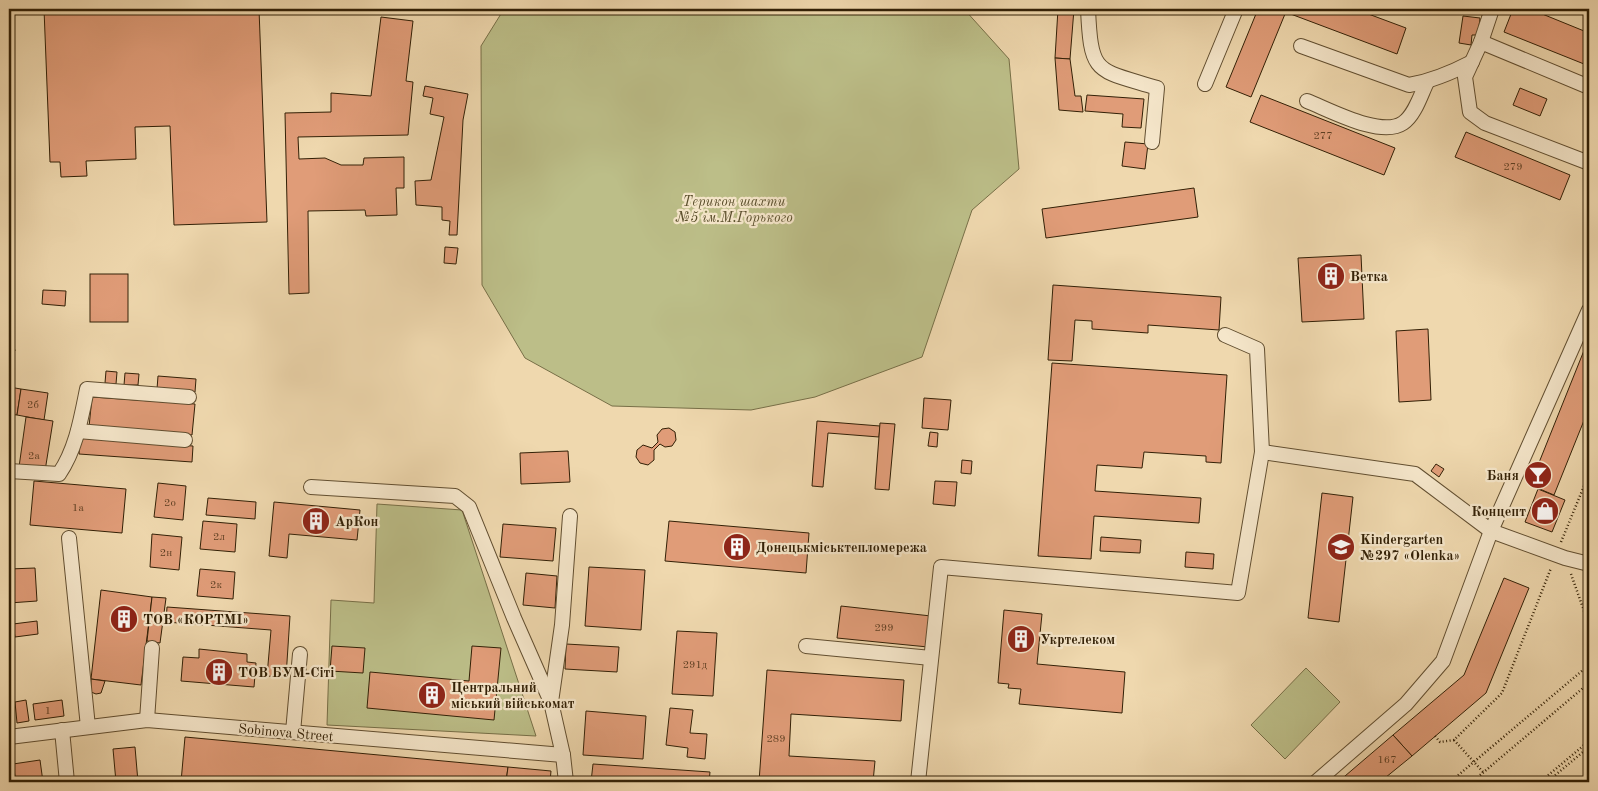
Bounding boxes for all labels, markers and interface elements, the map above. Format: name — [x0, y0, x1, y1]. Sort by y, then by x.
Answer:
house number: 277 — [1313, 131, 1333, 142]
house number: 279 — [1503, 162, 1523, 173]
park label: Терикон шахти №5 ім.М.Горького — [675, 195, 793, 226]
building icon: Ветка — [1316, 261, 1346, 291]
place label: Ветка — [1350, 270, 1388, 284]
house number: 2б — [27, 400, 39, 411]
house number: 2а — [28, 451, 40, 462]
bar icon: Баня — [1523, 460, 1553, 490]
place label: Баня — [1487, 469, 1519, 483]
shop icon: Концепт — [1530, 496, 1560, 526]
house number: 2о — [164, 498, 176, 509]
house number: 1а — [72, 503, 84, 514]
place label: Концепт — [1471, 505, 1526, 519]
building icon: АрКон — [301, 506, 331, 536]
place label: АрКон — [335, 515, 379, 529]
house number: 2л — [213, 532, 225, 543]
building icon: Донецькміськтепломережа — [722, 532, 752, 562]
school or university icon: Kindergarten №297 «Olenka» — [1326, 532, 1356, 562]
place label: Kindergarten №297 «Olenka» — [1360, 533, 1460, 563]
place label: Донецькміськтепломережа — [756, 541, 927, 555]
house number: 2н — [160, 548, 172, 559]
house number: 2к — [210, 580, 222, 591]
building icon: ТОВ «КОРТМІ» — [109, 604, 139, 634]
place label: ТОВ «КОРТМІ» — [143, 613, 249, 627]
house number: 299 — [874, 623, 894, 634]
building icon: Укртелеком — [1006, 624, 1036, 654]
place label: Укртелеком — [1040, 633, 1115, 647]
building icon: ТОВ БУМ-Сіті — [204, 657, 234, 687]
house number: 291д — [683, 660, 708, 671]
place label: ТОВ БУМ-Сіті — [238, 666, 335, 680]
building icon: Центральний міський військомат — [417, 680, 447, 710]
place label: Центральний міський військомат — [451, 681, 575, 711]
house number: 1 — [45, 706, 51, 717]
street label: Sobinova Street — [238, 722, 334, 744]
house number: 289 — [766, 734, 786, 745]
house number: 167 — [1377, 755, 1397, 766]

